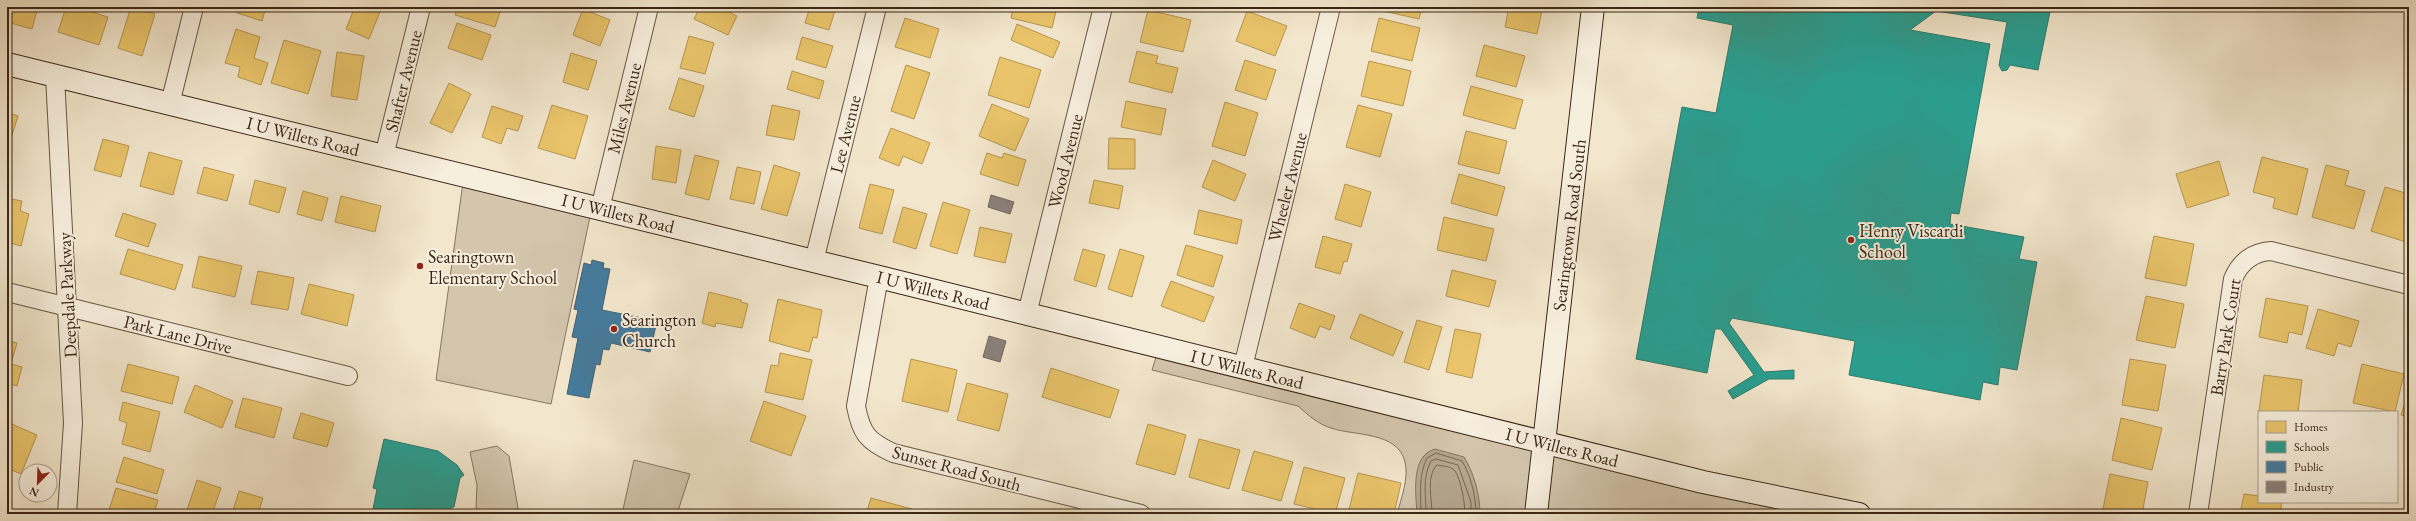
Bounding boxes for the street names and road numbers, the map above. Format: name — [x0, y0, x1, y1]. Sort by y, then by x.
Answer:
street label: Shafter Avenue — [379, 28, 427, 134]
street label: Miles Avenue — [602, 60, 646, 156]
street label: Lee Avenue — [824, 93, 866, 175]
street label: I U Willets Road — [244, 111, 363, 161]
street label: Wood Avenue — [1042, 111, 1088, 211]
street label: Wheeler Avenue — [1262, 130, 1312, 244]
street label: Searingtown Road South — [1547, 138, 1591, 312]
street label: I U Willets Road — [559, 188, 678, 238]
street label: Deepdale Parkway — [52, 232, 82, 358]
street label: I U Willets Road — [874, 265, 993, 315]
street label: Barry Park Court — [2204, 276, 2246, 397]
street label: Park Lane Drive — [122, 309, 234, 359]
street label: I U Willets Road — [1188, 344, 1307, 394]
street label: I U Willets Road — [1503, 422, 1622, 472]
street label: Sunset Road South — [890, 440, 1024, 496]

